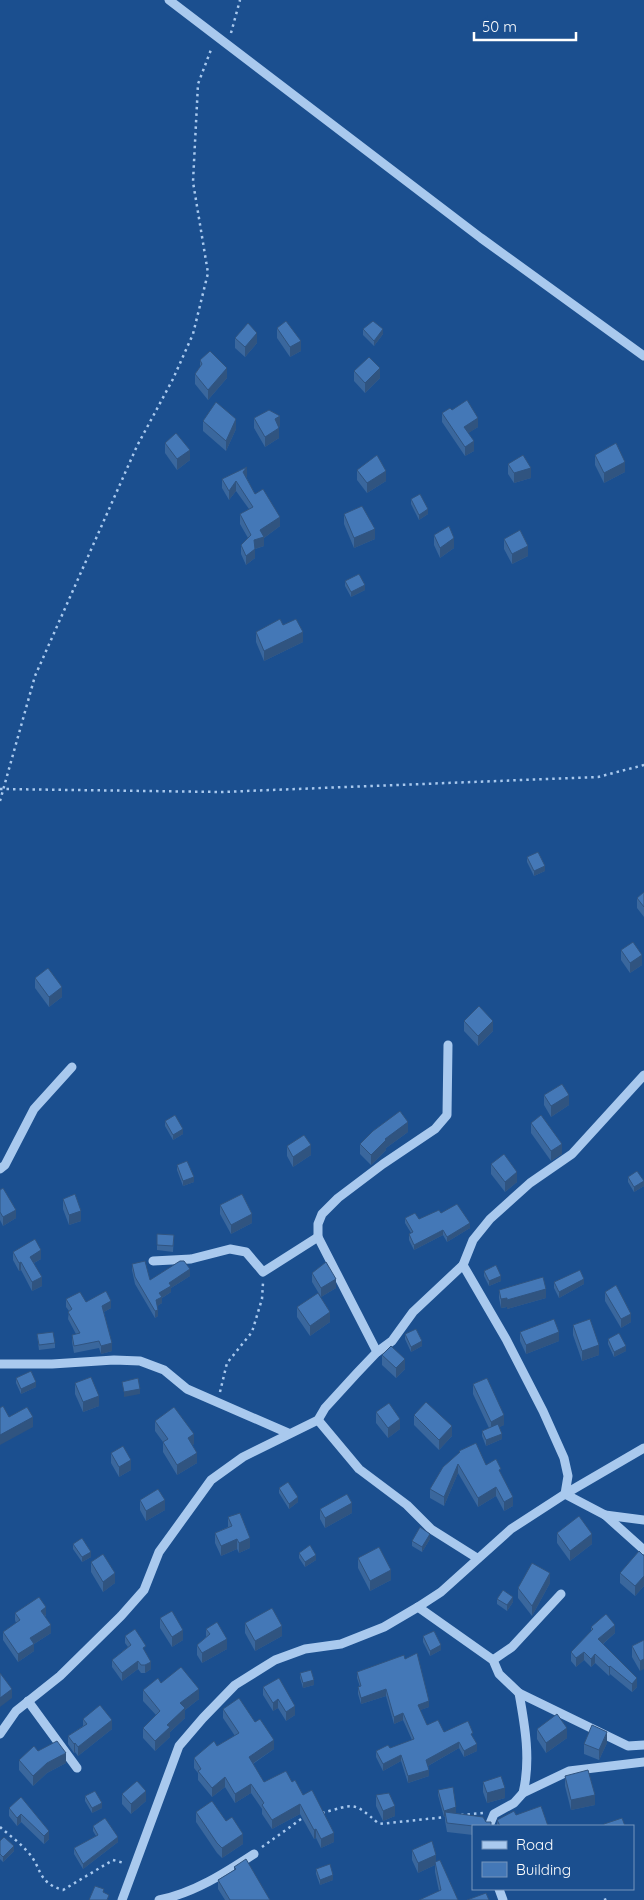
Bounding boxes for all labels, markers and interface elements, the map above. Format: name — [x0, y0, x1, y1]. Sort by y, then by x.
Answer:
scale bar — [474, 10, 576, 42]
text: 50 m — [482, 17, 517, 36]
legend — [472, 1825, 634, 1890]
text: Road — [516, 1835, 553, 1854]
text: Building — [516, 1860, 571, 1879]

